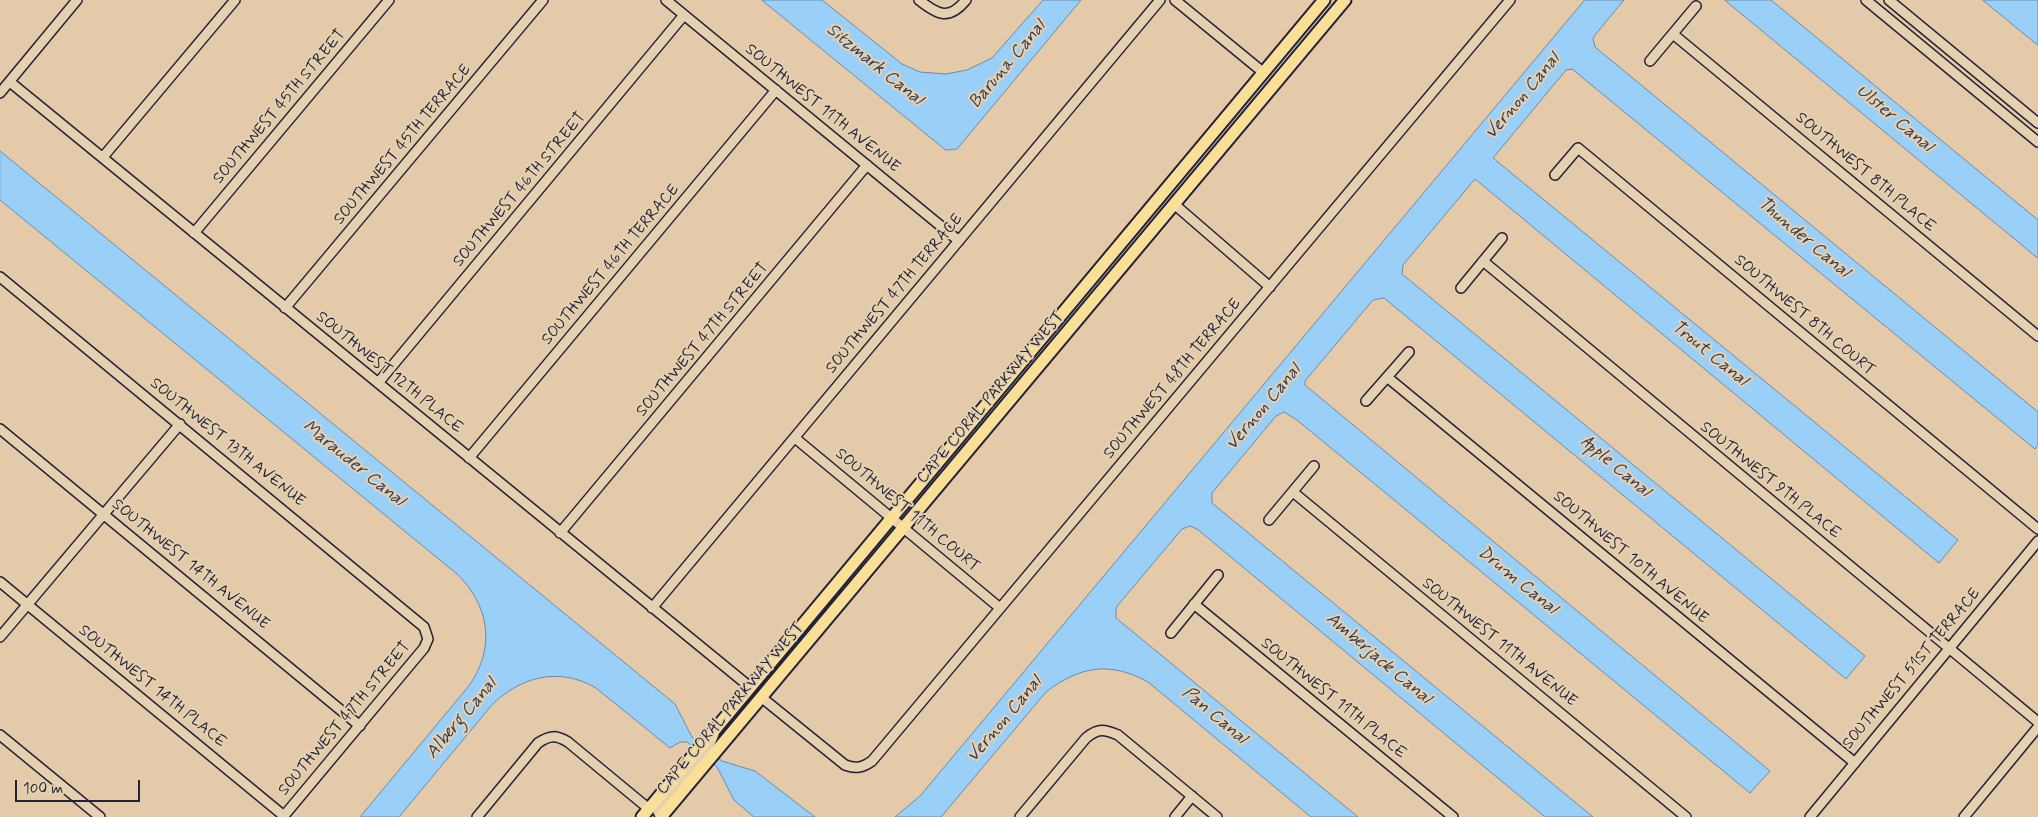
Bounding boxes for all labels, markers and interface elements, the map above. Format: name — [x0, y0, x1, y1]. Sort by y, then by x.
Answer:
water label: Baruna Canal — [965, 17, 1051, 113]
water label: Sitzmark Canal — [821, 19, 927, 111]
street label: SOUTHWEST 45TH STREET — [210, 26, 350, 188]
street label: SOUTHWEST 11TH AVENUE — [740, 40, 904, 178]
water label: Vernon Canal — [1481, 50, 1565, 144]
street label: SOUTHWEST 45TH TERRACE — [330, 61, 476, 229]
water label: Ulster Canal — [1851, 81, 1937, 157]
street label: SOUTHWEST 46TH STREET — [450, 109, 590, 271]
street label: SOUTHWEST 8TH PLACE — [1791, 109, 1939, 237]
street label: SOUTHWEST 46TH TERRACE — [538, 181, 684, 349]
water label: Thunder Canal — [1752, 193, 1854, 283]
street label: SOUTHWEST 47TH TERRACE — [822, 210, 968, 378]
street label: SOUTHWEST 8TH COURT — [1730, 251, 1878, 381]
street label: SOUTHWEST 47TH STREET — [633, 259, 773, 421]
street label: SOUTHWEST 48TH TERRACE — [1100, 295, 1246, 463]
street label: SOUTHWEST 12TH PLACE — [312, 308, 466, 438]
street label: CAPE CORAL PARKWAY WEST — [913, 308, 1069, 488]
water label: Trout Canal — [1666, 317, 1752, 391]
water label: Vernon Canal — [1222, 361, 1306, 455]
street label: SOUTHWEST 13TH AVENUE — [146, 374, 308, 512]
water label: Marauder Canal — [297, 416, 409, 512]
street label: SOUTHWEST 9TH PLACE — [1696, 418, 1844, 544]
water label: Apple Canal — [1576, 432, 1654, 502]
street label: SOUTHWEST 11TH COURT — [831, 445, 983, 577]
street label: SOUTHWEST 10TH AVENUE — [1549, 487, 1711, 629]
street label: SOUTHWEST 14TH AVENUE — [107, 496, 273, 634]
water label: Drum Canal — [1473, 542, 1561, 620]
street label: SOUTHWEST 11TH AVENUE — [1417, 574, 1581, 712]
street label: SOUTHWEST 51ST TERRACE — [1839, 585, 1985, 753]
water label: Amberjack Canal — [1321, 609, 1435, 709]
street label: CAPE CORAL PARKWAY WEST — [653, 619, 809, 799]
street label: SOUTHWEST 14TH PLACE — [74, 621, 230, 753]
street label: SOUTHWEST 11TH PLACE — [1256, 634, 1410, 764]
street label: SOUTHWEST 47TH STREET — [275, 638, 415, 800]
water label: Vernon Canal — [963, 673, 1047, 767]
water label: Alberg Canal — [422, 674, 502, 764]
water label: Pan Canal — [1177, 683, 1251, 749]
scale bar — [18, 770, 142, 802]
text: 100 m — [23, 779, 63, 799]

